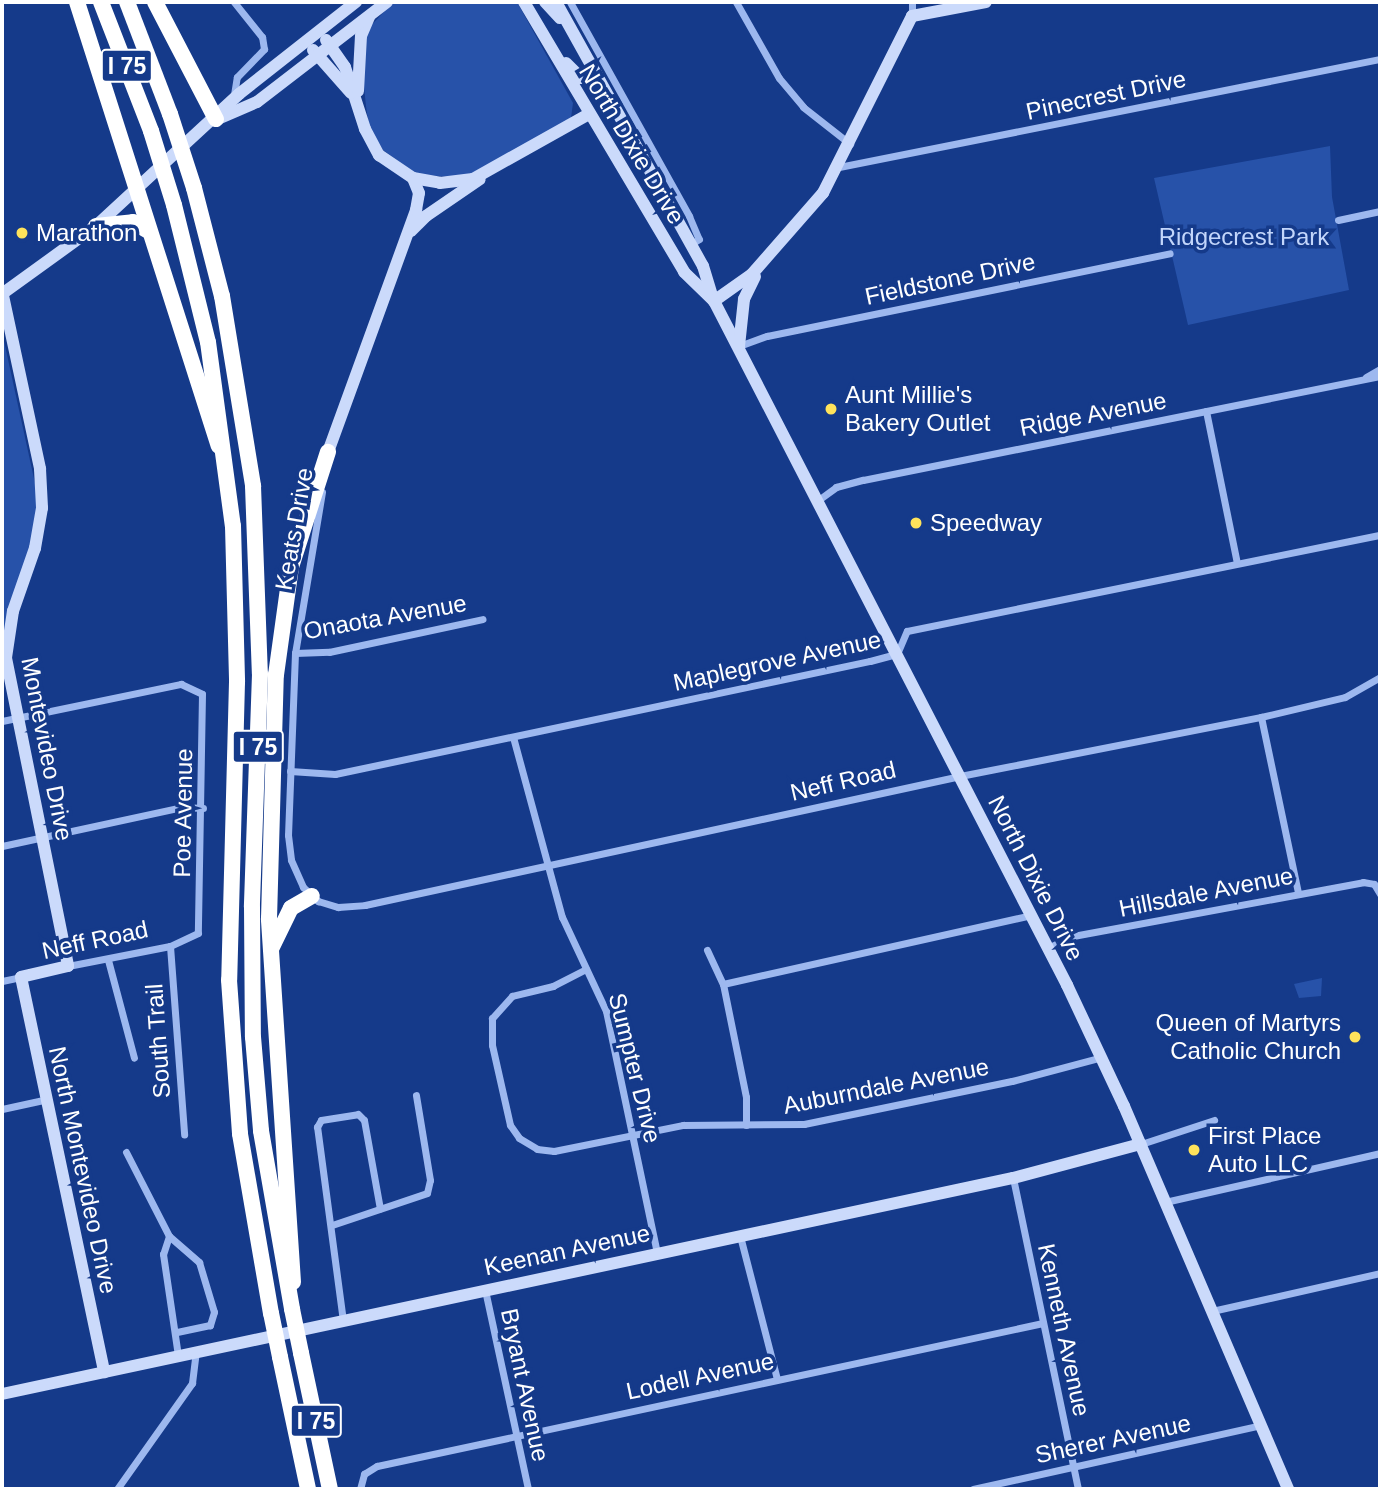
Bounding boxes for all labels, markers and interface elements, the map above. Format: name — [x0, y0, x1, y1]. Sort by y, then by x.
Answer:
road number: I 75 — [101, 46, 153, 86]
street label: North Dixie Drive — [573, 59, 691, 229]
street label: Pinecrest Drive — [1023, 64, 1189, 126]
place label: Marathon — [36, 219, 137, 247]
park label: Ridgecrest Park — [1159, 223, 1329, 251]
marker: Marathon — [14, 225, 30, 241]
street label: Fieldstone Drive — [862, 247, 1038, 311]
place label: Aunt Millie's Bakery Outlet — [845, 381, 990, 437]
street label: Ridge Avenue — [1016, 386, 1170, 442]
marker: Aunt Millie's Bakery Outlet — [823, 401, 839, 417]
street label: Keats Drive — [269, 465, 319, 593]
place label: Speedway — [930, 509, 1042, 537]
marker: Speedway — [908, 515, 924, 531]
street label: Onaota Avenue — [301, 588, 469, 646]
street label: Maplegrove Avenue — [670, 625, 884, 697]
street label: Montevideo Drive — [15, 655, 79, 843]
road number: I 75 — [232, 727, 284, 766]
street label: Poe Avenue — [167, 748, 199, 878]
street label: Neff Road — [787, 755, 899, 807]
street label: North Dixie Drive — [982, 791, 1090, 965]
street label: Hillsdale Avenue — [1116, 861, 1296, 923]
street label: Neff Road — [39, 915, 151, 965]
street label: South Trail — [140, 983, 176, 1099]
street label: Sumpter Drive — [602, 990, 668, 1146]
place label: Queen of Martyrs Catholic Church — [1156, 1009, 1341, 1065]
marker: Queen of Martyrs Catholic Church — [1347, 1029, 1363, 1045]
street label: North Montevideo Drive — [43, 1044, 123, 1296]
street label: Auburndale Avenue — [780, 1052, 992, 1120]
place label: First Place Auto LLC — [1208, 1122, 1321, 1178]
marker: First Place Auto LLC — [1186, 1142, 1202, 1158]
street label: Keenan Avenue — [481, 1218, 653, 1282]
street label: Kenneth Avenue — [1032, 1240, 1096, 1420]
street label: Bryant Avenue — [495, 1305, 555, 1465]
street label: Lodell Avenue — [623, 1346, 777, 1406]
road number: I 75 — [290, 1402, 342, 1440]
street label: Sherer Avenue — [1032, 1408, 1194, 1470]

